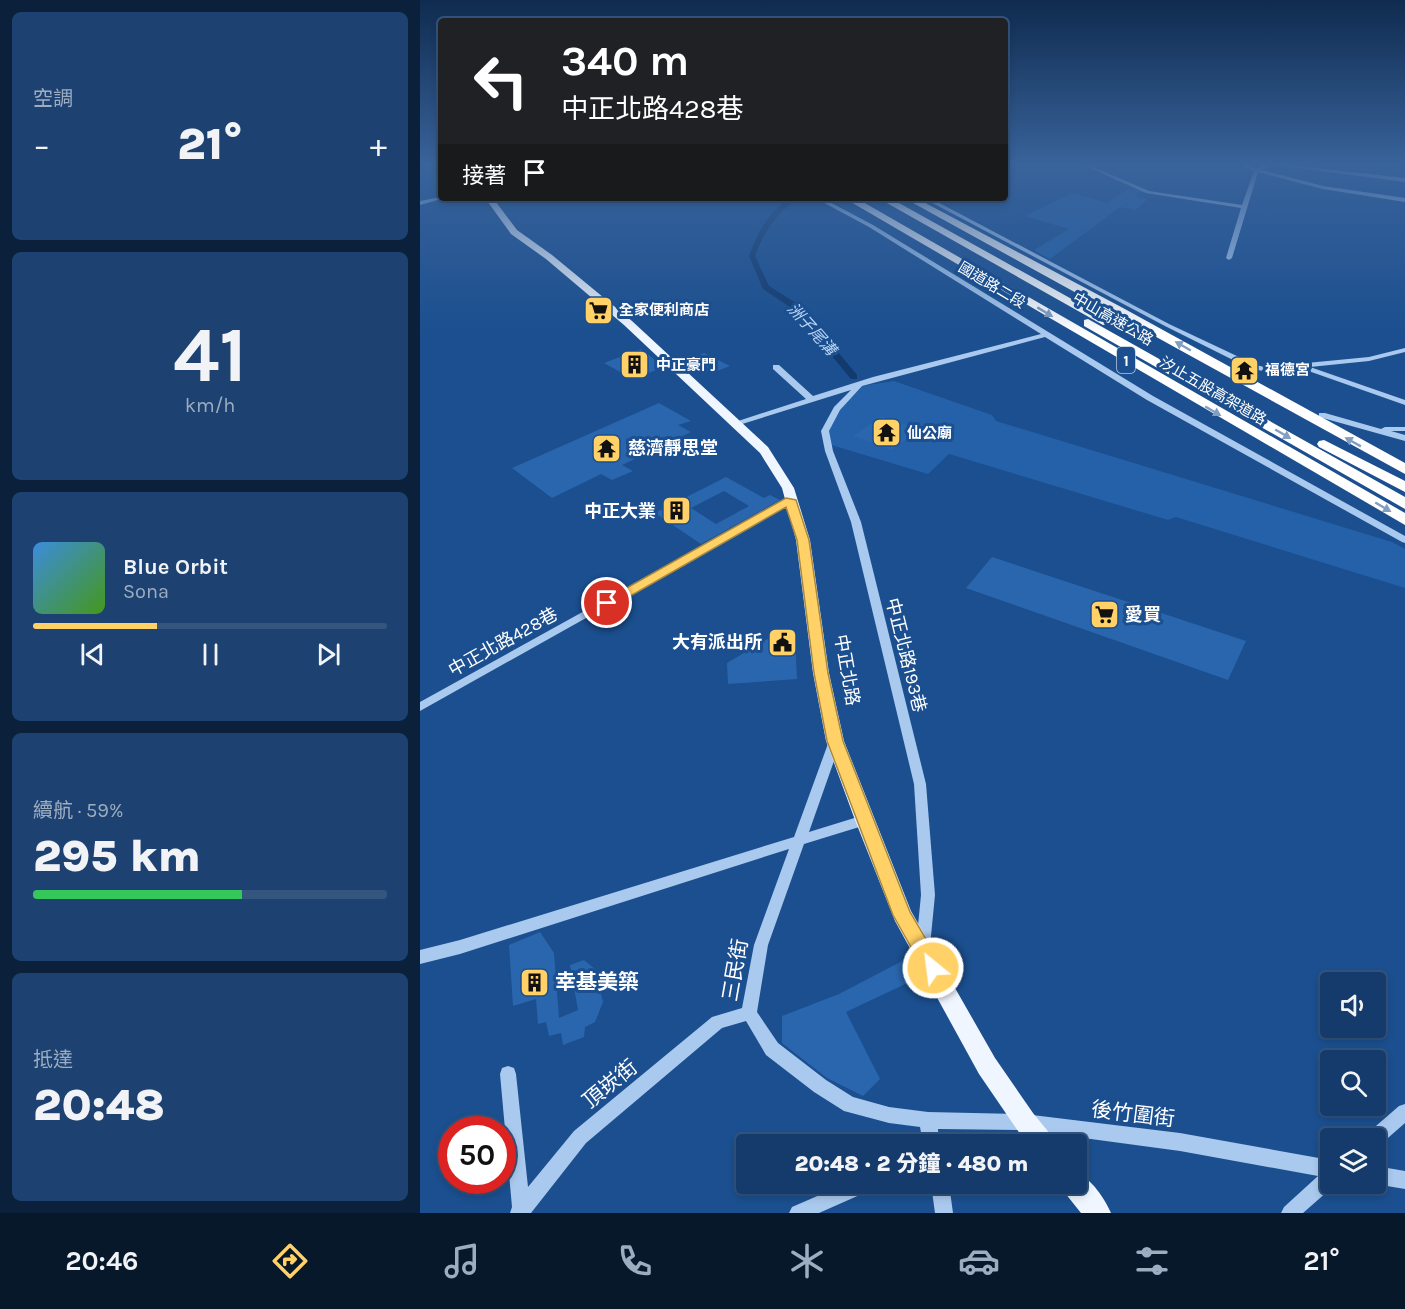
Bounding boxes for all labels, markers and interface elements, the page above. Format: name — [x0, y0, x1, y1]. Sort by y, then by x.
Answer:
text: 340 m — [561, 36, 689, 86]
icon: left — [462, 42, 540, 120]
text: 空調 — [33, 87, 73, 110]
text: 中正北路428巷 — [561, 93, 743, 125]
text: 21° — [177, 118, 243, 170]
text: − — [33, 126, 50, 164]
text: + — [370, 126, 387, 164]
icon: arrive — [518, 156, 551, 189]
text: 接著 — [462, 163, 506, 189]
street label: 國道路二段 — [955, 258, 1029, 312]
street label: 中山高速公路 — [1070, 289, 1156, 349]
supermarket icon: 全家便利商店 — [582, 294, 614, 326]
water label: 洲子尾溝 — [784, 299, 842, 361]
place label: 全家便利商店 — [619, 301, 709, 319]
one-way arrow — [1037, 307, 1053, 318]
text: 41 — [173, 309, 247, 401]
one-way arrow — [1175, 341, 1191, 352]
road number: 1 — [1117, 347, 1135, 373]
building icon: 中正豪門 — [619, 349, 651, 381]
street label: 汐止五股高架道路 — [1157, 353, 1269, 429]
temple icon: 福德宮 — [1228, 354, 1260, 386]
place label: 中正豪門 — [656, 356, 716, 374]
place label: 福德宮 — [1265, 361, 1310, 379]
text: km/h — [185, 394, 235, 417]
one-way arrow — [1205, 405, 1222, 415]
temple icon: 仙公廟 — [870, 417, 902, 449]
place label: 仙公廟 — [907, 424, 952, 442]
one-way arrow — [1275, 429, 1291, 440]
temple icon: 慈濟靜思堂 — [591, 432, 623, 464]
place label: 慈濟靜思堂 — [628, 437, 718, 459]
one-way arrow — [1344, 437, 1361, 447]
building icon: 中正大業 — [661, 495, 693, 527]
place label: 中正大業 — [584, 500, 656, 522]
one-way arrow — [1375, 502, 1391, 513]
text: Blue Orbit — [123, 554, 228, 580]
pin — [581, 577, 632, 628]
text: Sona — [123, 580, 169, 603]
icon: arrive — [590, 586, 623, 619]
street label: 中正北路193巷 — [881, 596, 931, 714]
supermarket icon: 愛買 — [1088, 599, 1120, 631]
street label: 中正北路428巷 — [445, 603, 561, 681]
place label: 愛買 — [1125, 604, 1161, 626]
public building icon: 大有派出所 — [767, 626, 799, 658]
place label: 大有派出所 — [672, 631, 762, 653]
street label: 中正北路 — [830, 633, 864, 707]
icon: previous — [76, 638, 109, 671]
icon: pause — [194, 638, 227, 671]
icon: next — [312, 638, 345, 671]
text: 續航 · 59% — [33, 799, 123, 822]
text: 295 km — [33, 830, 201, 882]
position arrow — [901, 936, 965, 1000]
street label: 三民街 — [718, 937, 752, 1003]
building icon: 幸基美築 — [518, 966, 550, 998]
place label: 幸基美築 — [555, 970, 639, 994]
map controls — [1320, 972, 1386, 1194]
button: sound — [1320, 972, 1386, 1038]
text: 抵達 — [33, 1048, 73, 1071]
button: search — [1320, 1050, 1386, 1116]
street label: 頂崁街 — [578, 1055, 642, 1113]
text: 20:48 — [33, 1079, 165, 1131]
street label: 後竹圍街 — [1090, 1097, 1176, 1131]
speed limit sign: 50 — [438, 1116, 516, 1194]
button: layers — [1320, 1128, 1386, 1194]
text: 20:48 · 2 分鐘 · 480 m — [795, 1151, 1028, 1177]
icon: directions — [269, 1240, 311, 1282]
icon: music — [441, 1240, 483, 1282]
icon: phone — [614, 1240, 656, 1282]
icon: climate — [786, 1240, 828, 1282]
icon: car — [958, 1240, 1000, 1282]
icon: filters — [1131, 1240, 1173, 1282]
text: 20:46 — [65, 1245, 138, 1277]
text: 21° — [1303, 1245, 1340, 1277]

